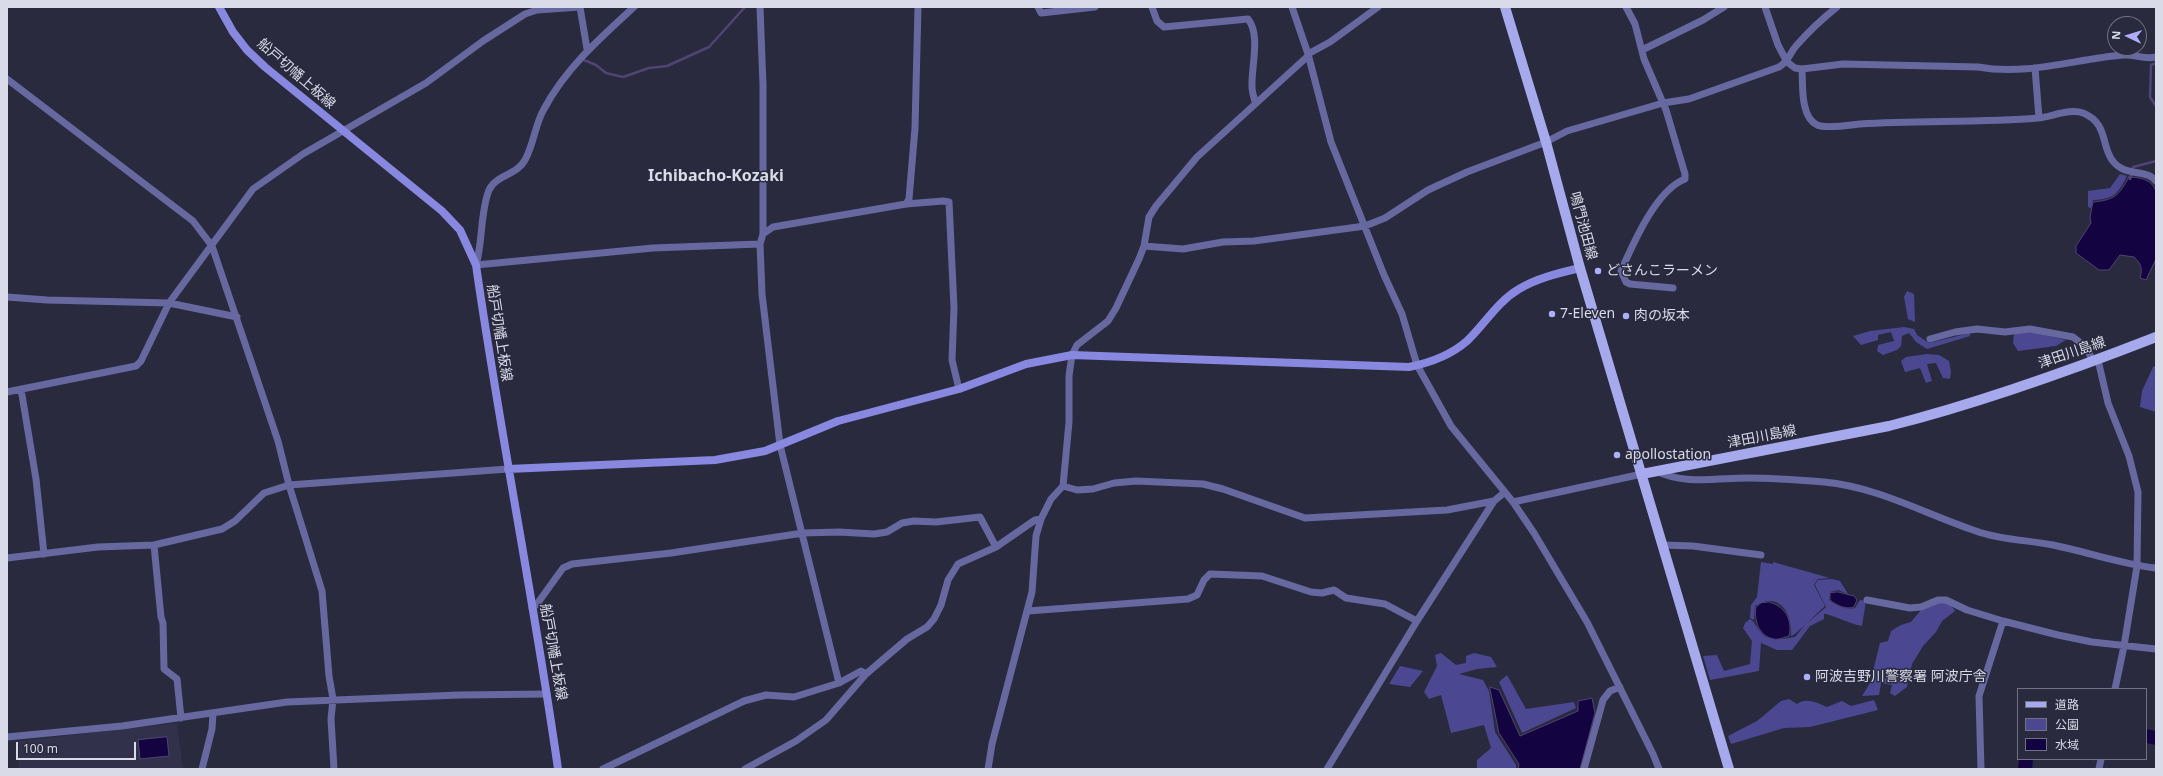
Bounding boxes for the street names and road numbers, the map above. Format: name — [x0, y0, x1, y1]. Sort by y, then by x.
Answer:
street label: 船戸切幡上板線 — [254, 36, 338, 112]
street label: 鳴門池田線 — [1566, 190, 1600, 262]
street label: 船戸切幡上板線 — [483, 283, 515, 383]
street label: 津田川島線 — [2036, 334, 2108, 372]
street label: 津田川島線 — [1726, 422, 1798, 452]
street label: 船戸切幡上板線 — [536, 602, 570, 702]

